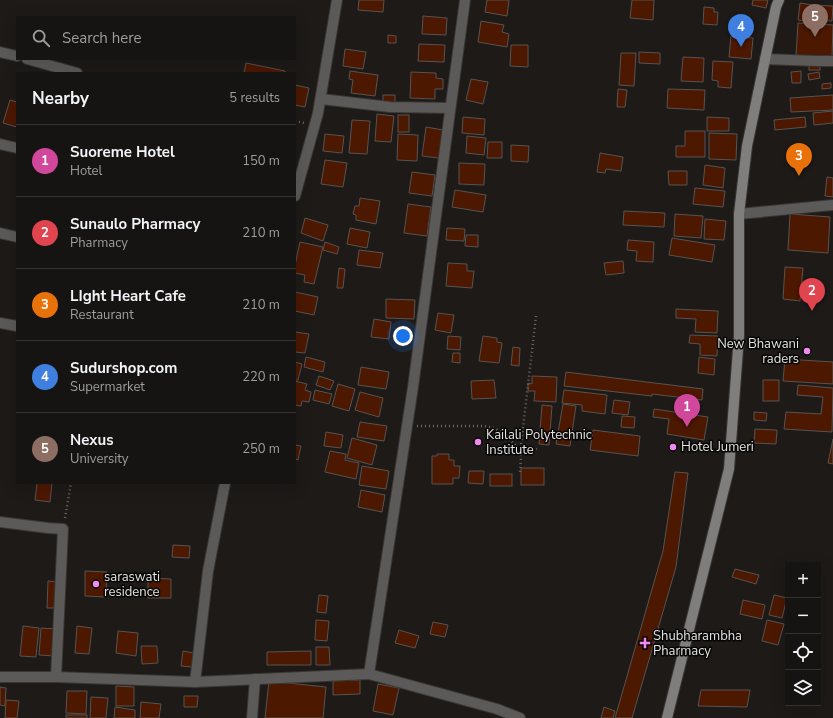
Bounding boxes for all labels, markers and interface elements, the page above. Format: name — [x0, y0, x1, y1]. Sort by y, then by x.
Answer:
pin: 5 — [802, 4, 828, 37]
pin: 4 — [728, 14, 754, 47]
search box — [16, 16, 296, 60]
icon: search — [30, 27, 52, 49]
text: Search here — [62, 28, 142, 48]
text: Nearby — [32, 87, 89, 110]
text: 5 results — [229, 89, 280, 107]
text: Suoreme Hotel — [70, 142, 175, 162]
pin: 3 — [786, 143, 812, 176]
text: 1 — [41, 152, 49, 170]
text: 150 m — [242, 152, 280, 170]
text: Hotel — [70, 162, 102, 180]
text: Sunaulo Pharmacy — [70, 214, 200, 234]
text: 2 — [41, 224, 49, 242]
text: 210 m — [242, 224, 280, 242]
text: Pharmacy — [70, 234, 128, 252]
pin: 2 — [799, 278, 825, 311]
text: LIght Heart Cafe — [70, 286, 186, 306]
text: 3 — [41, 296, 49, 314]
text: 210 m — [242, 296, 280, 314]
text: Restaurant — [70, 306, 134, 324]
your location — [393, 326, 413, 346]
place label: New Bhawani raders — [717, 335, 799, 368]
marker: New Bhawani raders — [802, 346, 812, 356]
text: Sudurshop.com — [70, 358, 177, 378]
text: 4 — [41, 368, 49, 386]
text: 220 m — [242, 368, 280, 386]
text: Supermarket — [70, 378, 145, 396]
pin: 1 — [674, 394, 700, 427]
place label: Kailali Polytechnic Institute — [486, 426, 592, 459]
text: Nexus — [70, 430, 114, 450]
marker: Kailali Polytechnic Institute — [473, 437, 483, 447]
place label: Hotel Jumeri — [681, 438, 754, 456]
text: 5 — [41, 440, 49, 458]
text: 250 m — [242, 440, 280, 458]
marker: Hotel Jumeri — [668, 442, 678, 452]
text: University — [70, 450, 129, 468]
map controls — [785, 562, 821, 706]
button: + — [785, 562, 821, 598]
place label: saraswati residence — [104, 568, 160, 601]
marker: saraswati residence — [91, 579, 101, 589]
button: − — [785, 598, 821, 634]
place label: Shubharambha Pharmacy — [653, 627, 742, 660]
button: locate — [785, 634, 821, 670]
marker: Shubharambha Pharmacy — [640, 638, 650, 648]
button: layers — [785, 670, 821, 706]

